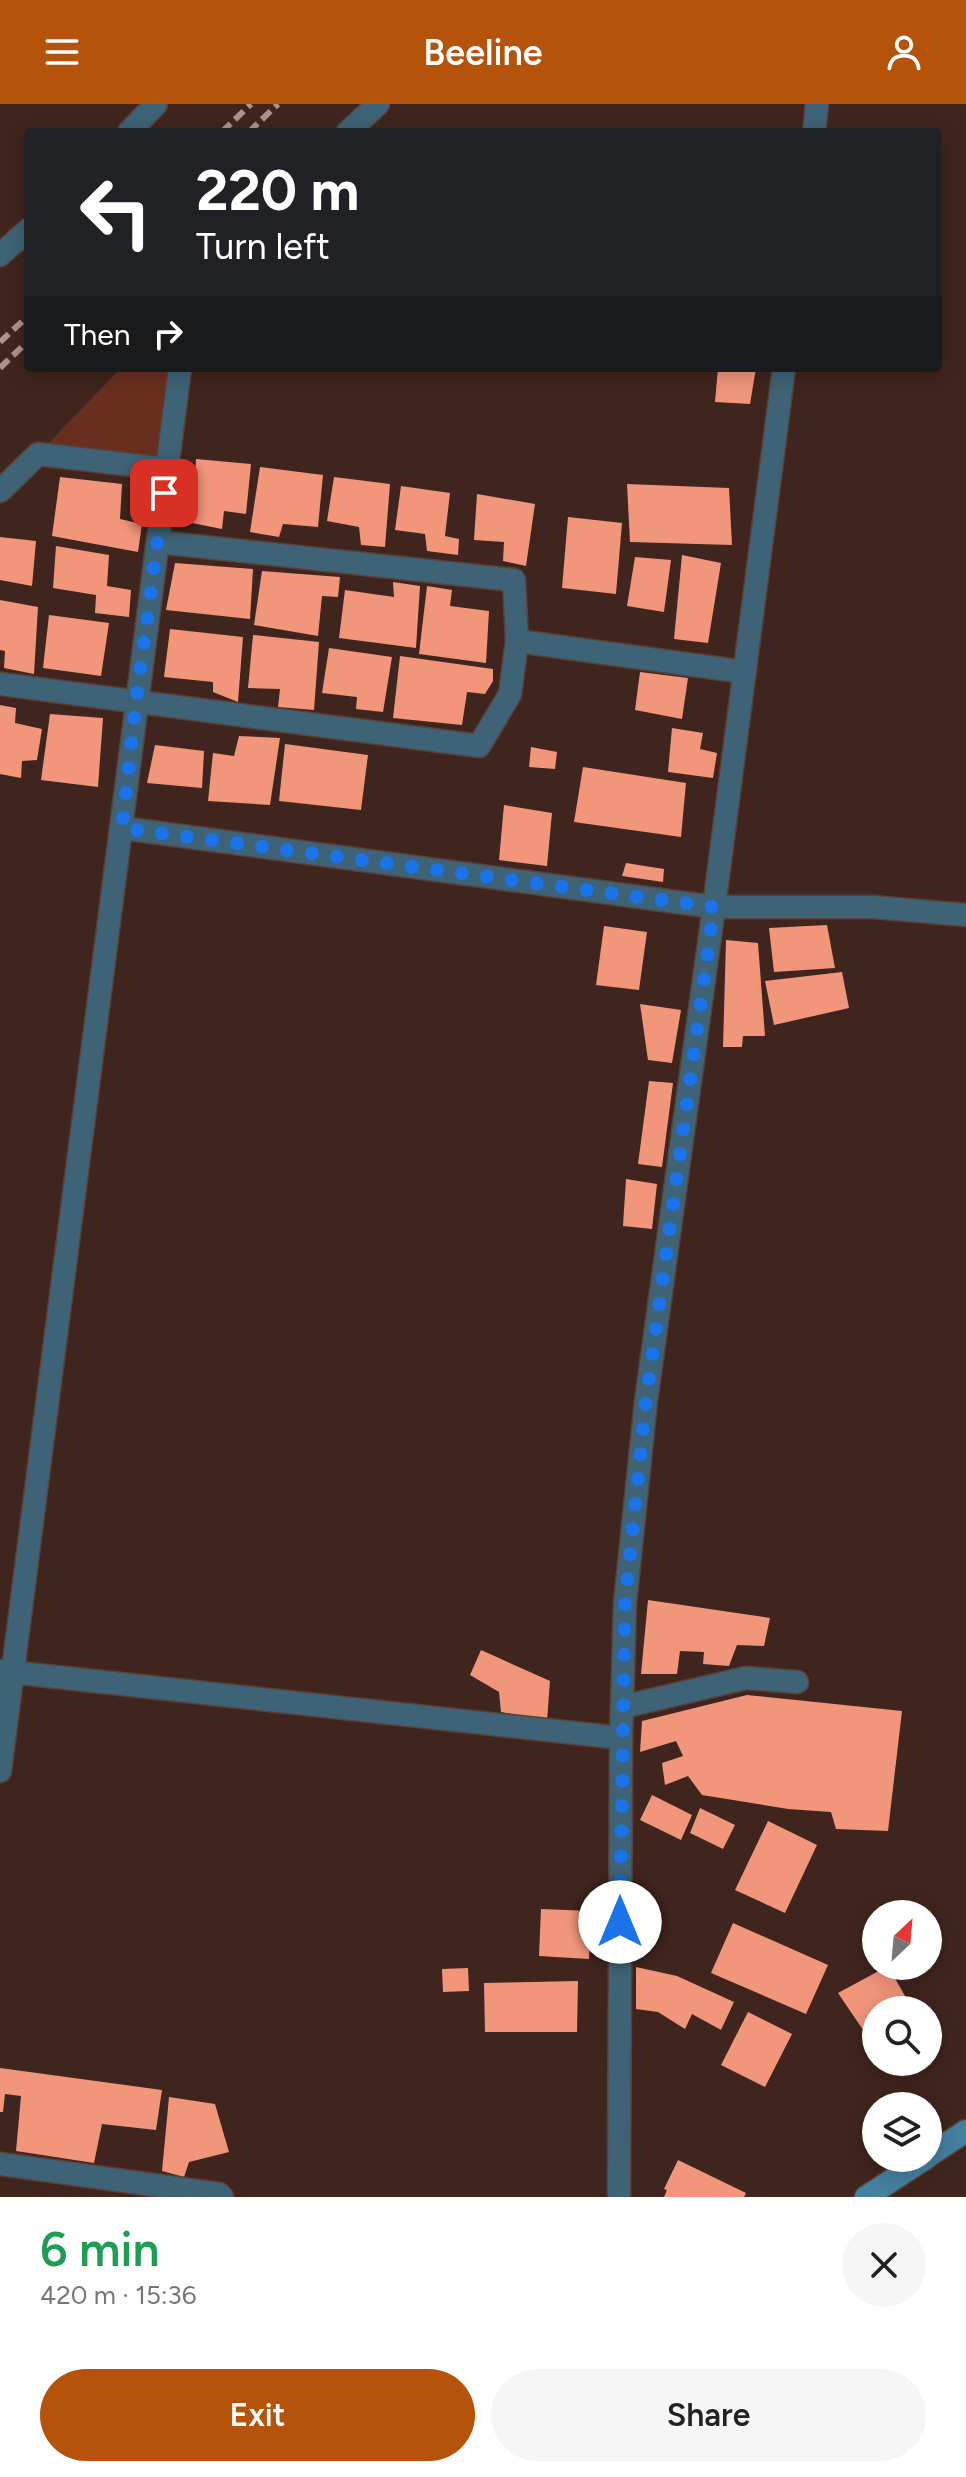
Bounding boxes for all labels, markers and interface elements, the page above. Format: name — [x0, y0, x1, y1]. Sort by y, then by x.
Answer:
icon: menu — [40, 30, 84, 74]
icon: person — [882, 30, 926, 74]
text: Beeline — [423, 31, 543, 74]
text: 220 m — [196, 157, 359, 224]
icon: left — [64, 160, 168, 264]
text: Turn left — [196, 225, 330, 268]
icon: right — [146, 312, 190, 356]
text: Then — [64, 316, 130, 353]
pin — [130, 459, 198, 527]
icon: arrive — [142, 471, 186, 515]
position arrow — [578, 1880, 662, 1964]
north arrow — [862, 1900, 942, 1980]
map controls — [862, 1900, 942, 2172]
button: search — [862, 1996, 942, 2076]
button: layers — [862, 2092, 942, 2172]
text: 6 min — [40, 2220, 160, 2278]
button: close — [842, 2223, 926, 2307]
text: 420 m · 15:36 — [40, 2279, 196, 2311]
button: Exit — [40, 2369, 475, 2461]
button: Share — [491, 2369, 926, 2461]

